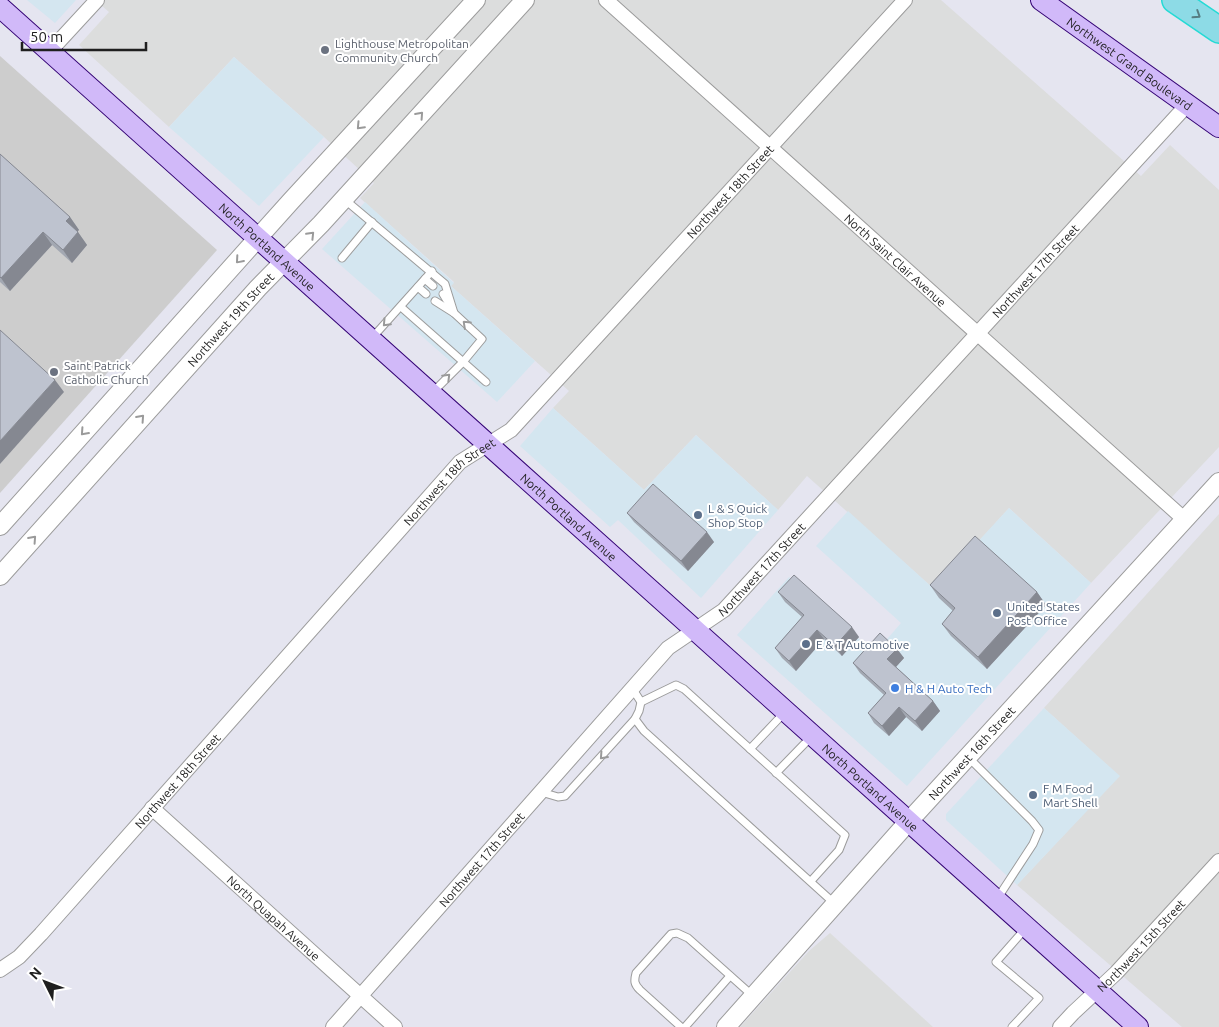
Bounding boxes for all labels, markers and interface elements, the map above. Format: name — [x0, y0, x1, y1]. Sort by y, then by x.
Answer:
one-way arrow — [1191, 9, 1200, 18]
street label: Northwest Grand Boulevard — [1065, 14, 1195, 112]
scale bar — [22, 20, 146, 52]
text: 50 m — [30, 28, 63, 45]
place label: Lighthouse Metropolitan Community Church — [335, 37, 469, 64]
marker: Lighthouse Metropolitan Community Church — [319, 44, 331, 56]
one-way arrow — [414, 111, 423, 120]
one-way arrow — [357, 120, 366, 129]
street label: Northwest 18th Street — [684, 142, 776, 241]
street label: North Portland Avenue — [217, 200, 318, 293]
street label: North Saint Clair Avenue — [842, 211, 949, 309]
street label: Northwest 17th Street — [989, 221, 1081, 320]
one-way arrow — [305, 231, 314, 240]
one-way arrow — [236, 254, 245, 263]
street label: Northwest 19th Street — [185, 270, 276, 369]
one-way arrow — [383, 317, 392, 326]
one-way arrow — [463, 321, 472, 330]
place label: Saint Patrick Catholic Church — [64, 359, 149, 386]
marker: Saint Patrick Catholic Church — [48, 366, 60, 378]
one-way arrow — [441, 374, 450, 383]
one-way arrow — [135, 415, 144, 424]
one-way arrow — [81, 427, 90, 436]
street label: Northwest 18th Street — [401, 435, 497, 528]
street label: North Portland Avenue — [518, 471, 620, 563]
place label: L & S Quick Shop Stop — [708, 502, 767, 529]
marker: L & S Quick Shop Stop — [692, 509, 704, 521]
street label: Northwest 17th Street — [716, 520, 808, 618]
one-way arrow — [27, 536, 36, 545]
place label: United States Post Office — [1007, 600, 1080, 627]
marker: United States Post Office — [991, 607, 1003, 619]
marker: E & T Automotive — [800, 638, 812, 650]
place label: E & T Automotive — [816, 638, 909, 651]
marker: H & H Auto Tech — [889, 682, 901, 694]
place label: H & H Auto Tech — [905, 682, 992, 695]
street label: Northwest 16th Street — [926, 703, 1017, 802]
street label: Northwest 18th Street — [132, 731, 223, 830]
street label: North Portland Avenue — [820, 741, 921, 834]
one-way arrow — [599, 750, 608, 759]
place label: F M Food Mart Shell — [1043, 782, 1098, 809]
marker: F M Food Mart Shell — [1027, 789, 1039, 801]
street label: Northwest 17th Street — [436, 809, 527, 909]
street label: North Quapah Avenue — [225, 873, 323, 963]
street label: Northwest 15th Street — [1094, 896, 1187, 994]
north arrow — [20, 957, 70, 1007]
text: N — [26, 964, 45, 983]

